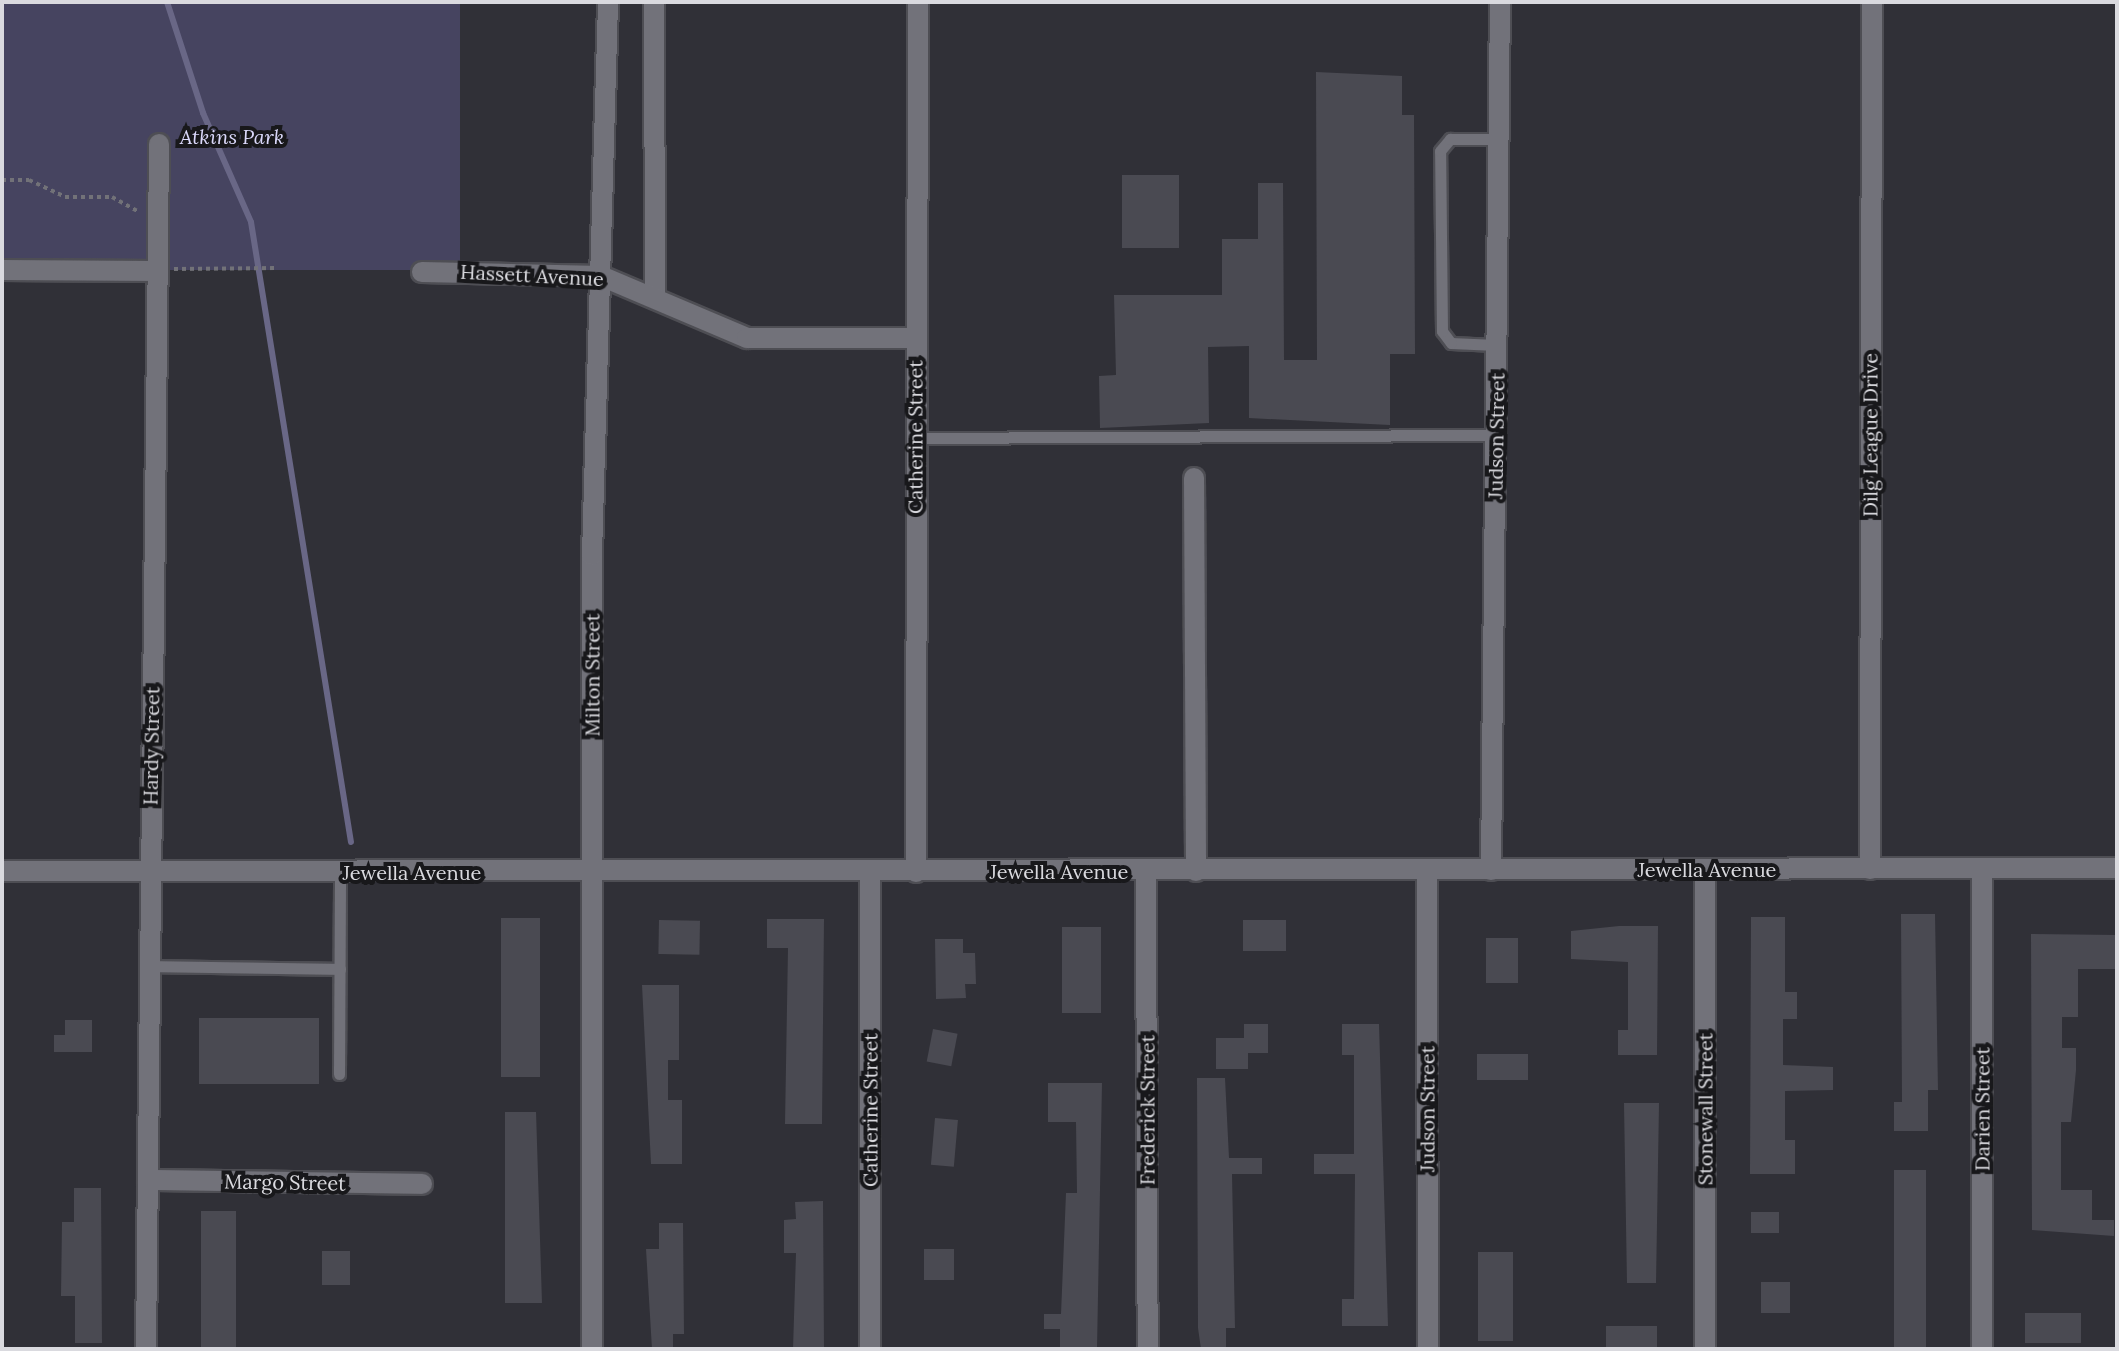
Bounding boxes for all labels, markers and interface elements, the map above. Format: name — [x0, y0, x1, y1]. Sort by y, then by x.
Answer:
park label: Atkins Park — [180, 124, 284, 148]
street label: Hassett Avenue — [460, 259, 604, 291]
street label: Dilg League Drive — [1858, 353, 1882, 517]
street label: Catherine Street — [903, 360, 927, 514]
street label: Judson Street — [1483, 373, 1509, 499]
street label: Milton Street — [580, 614, 604, 736]
street label: Hardy Street — [138, 686, 164, 806]
street label: Jewella Avenue — [1638, 857, 1776, 881]
street label: Jewella Avenue — [990, 859, 1128, 883]
street label: Jewella Avenue — [343, 860, 481, 884]
street label: Catherine Street — [858, 1033, 882, 1187]
street label: Stonewall Street — [1693, 1033, 1717, 1185]
street label: Frederick Street — [1135, 1035, 1159, 1185]
street label: Judson Street — [1415, 1046, 1439, 1172]
street label: Darien Street — [1970, 1047, 1994, 1171]
street label: Margo Street — [224, 1169, 346, 1195]

